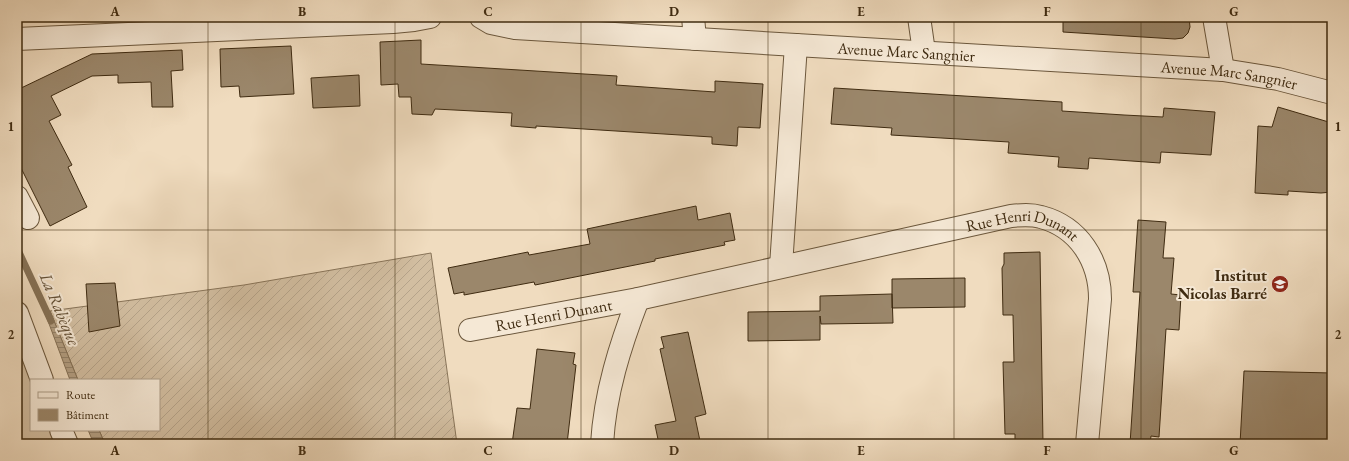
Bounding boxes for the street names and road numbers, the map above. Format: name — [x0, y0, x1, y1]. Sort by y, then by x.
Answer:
street label: Avenue Marc Sangnier — [836, 37, 976, 66]
street label: Avenue Marc Sangnier — [1159, 56, 1300, 95]
street label: Rue Henri Dunant — [964, 205, 1084, 246]
street label: Rue Henri Dunant — [494, 294, 614, 336]

